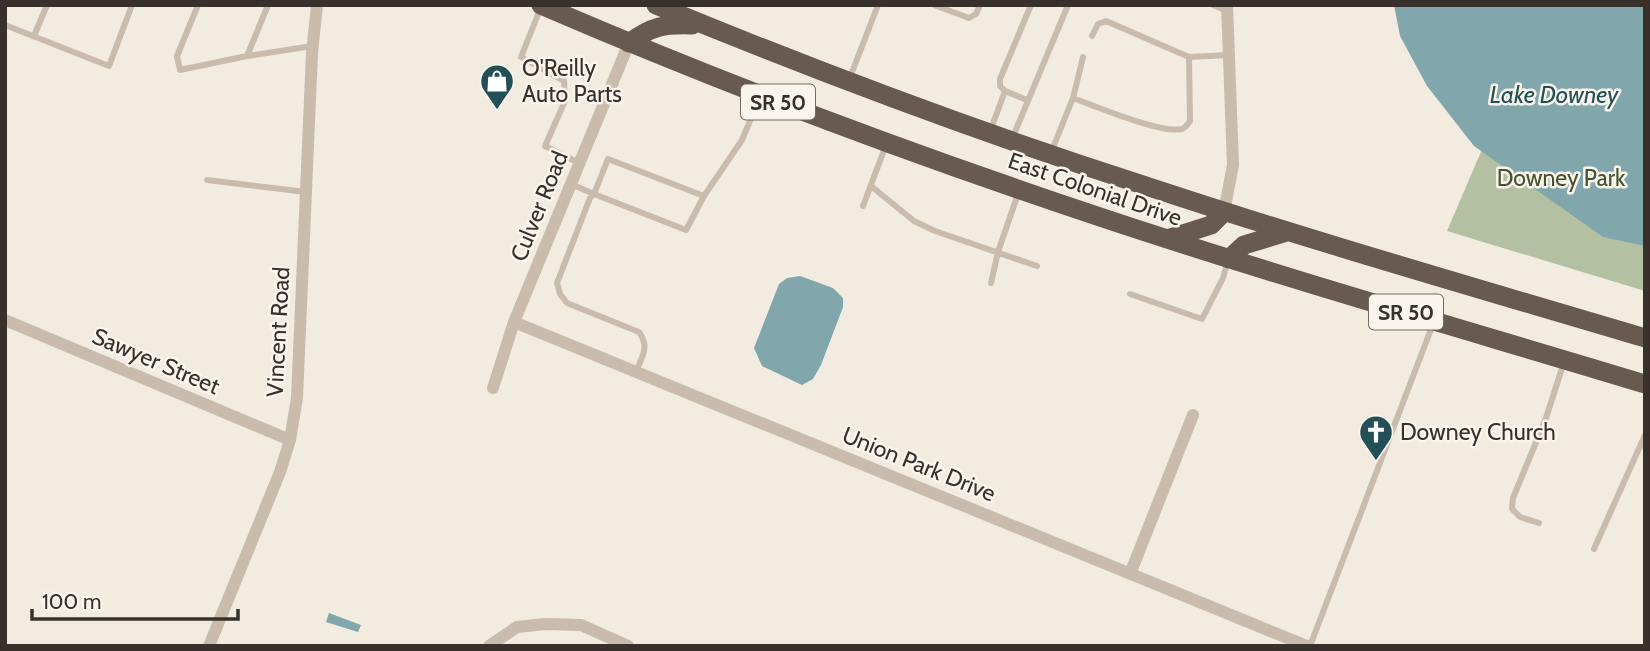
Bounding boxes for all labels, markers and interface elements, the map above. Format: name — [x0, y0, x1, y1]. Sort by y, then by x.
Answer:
place label: O'Reilly Auto Parts — [522, 54, 622, 108]
shop icon: O'Reilly Auto Parts — [478, 62, 516, 111]
water label: Lake Downey — [1490, 80, 1619, 109]
road number: SR 50 — [741, 84, 815, 119]
street label: East Colonial Drive — [1005, 146, 1186, 232]
street label: Culver Road — [504, 147, 574, 265]
park label: Downey Park — [1497, 164, 1626, 192]
street label: Vincent Road — [261, 266, 295, 398]
road number: SR 50 — [1369, 294, 1443, 330]
street label: Sawyer Street — [88, 322, 224, 400]
church icon: Downey Church — [1357, 413, 1395, 462]
place label: Downey Church — [1400, 418, 1556, 446]
street label: Union Park Drive — [838, 421, 1000, 508]
scale bar — [32, 578, 238, 622]
text: 100 m — [42, 589, 101, 614]

